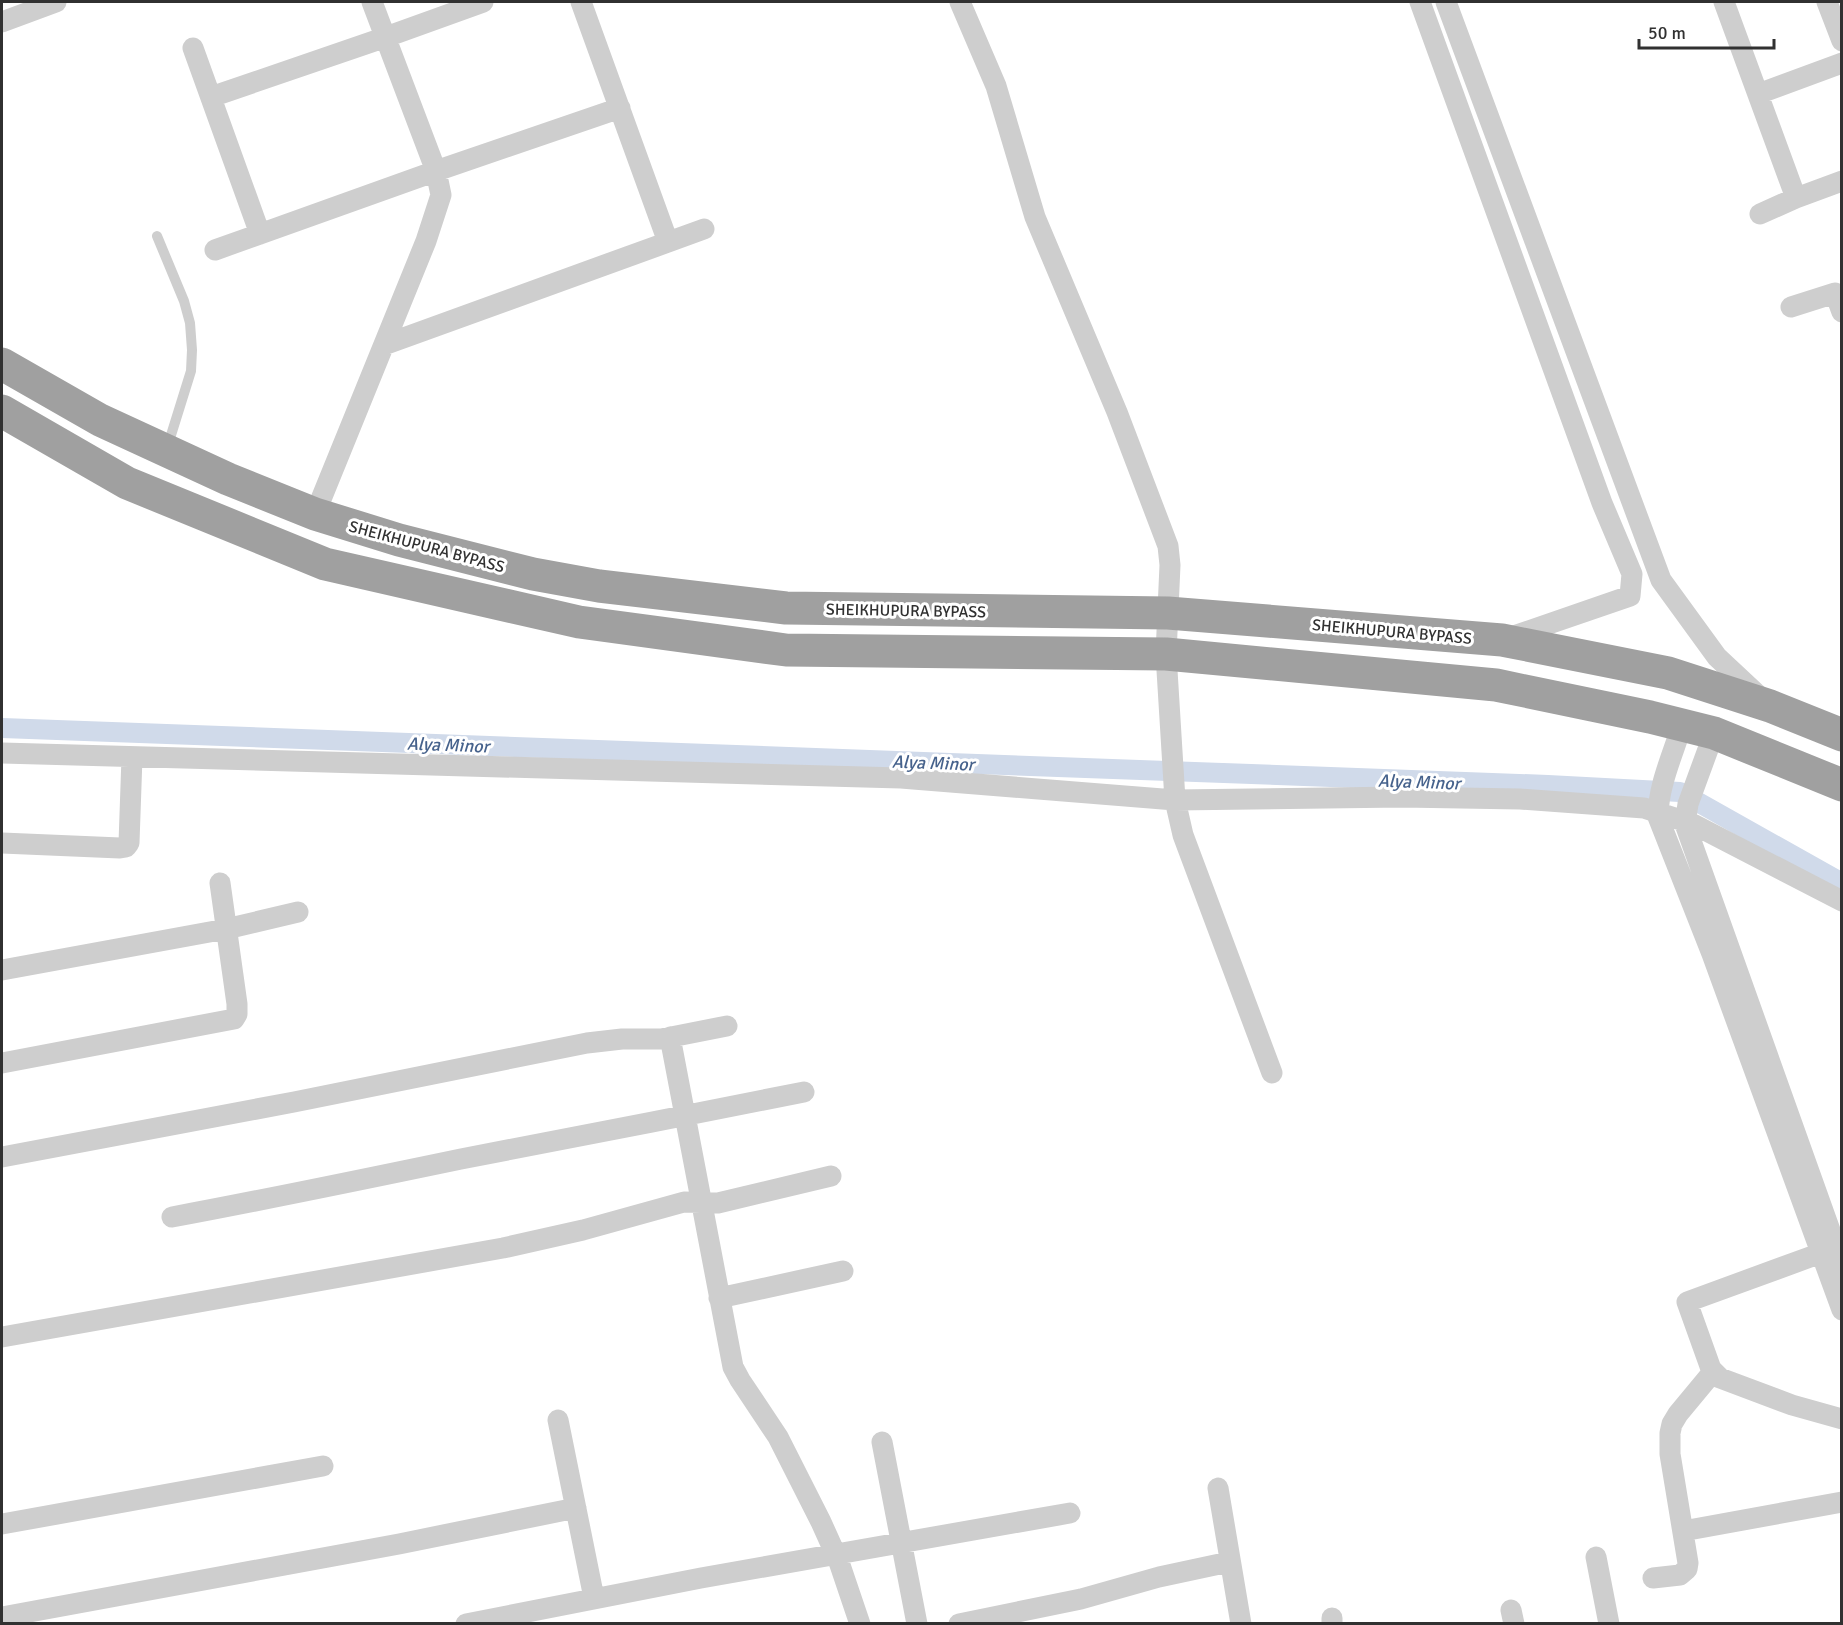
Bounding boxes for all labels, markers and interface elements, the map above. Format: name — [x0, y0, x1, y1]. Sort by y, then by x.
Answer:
scale bar — [1639, 12, 1774, 50]
text: 50 m — [1648, 22, 1686, 44]
street label: SHEIKHUPURA BYPASS — [347, 517, 507, 577]
street label: SHEIKHUPURA BYPASS — [826, 600, 986, 622]
street label: SHEIKHUPURA BYPASS — [1311, 615, 1473, 649]
water label: Alya Minor — [406, 733, 492, 758]
water label: Alya Minor — [891, 751, 977, 776]
water label: Alya Minor — [1377, 770, 1463, 795]

